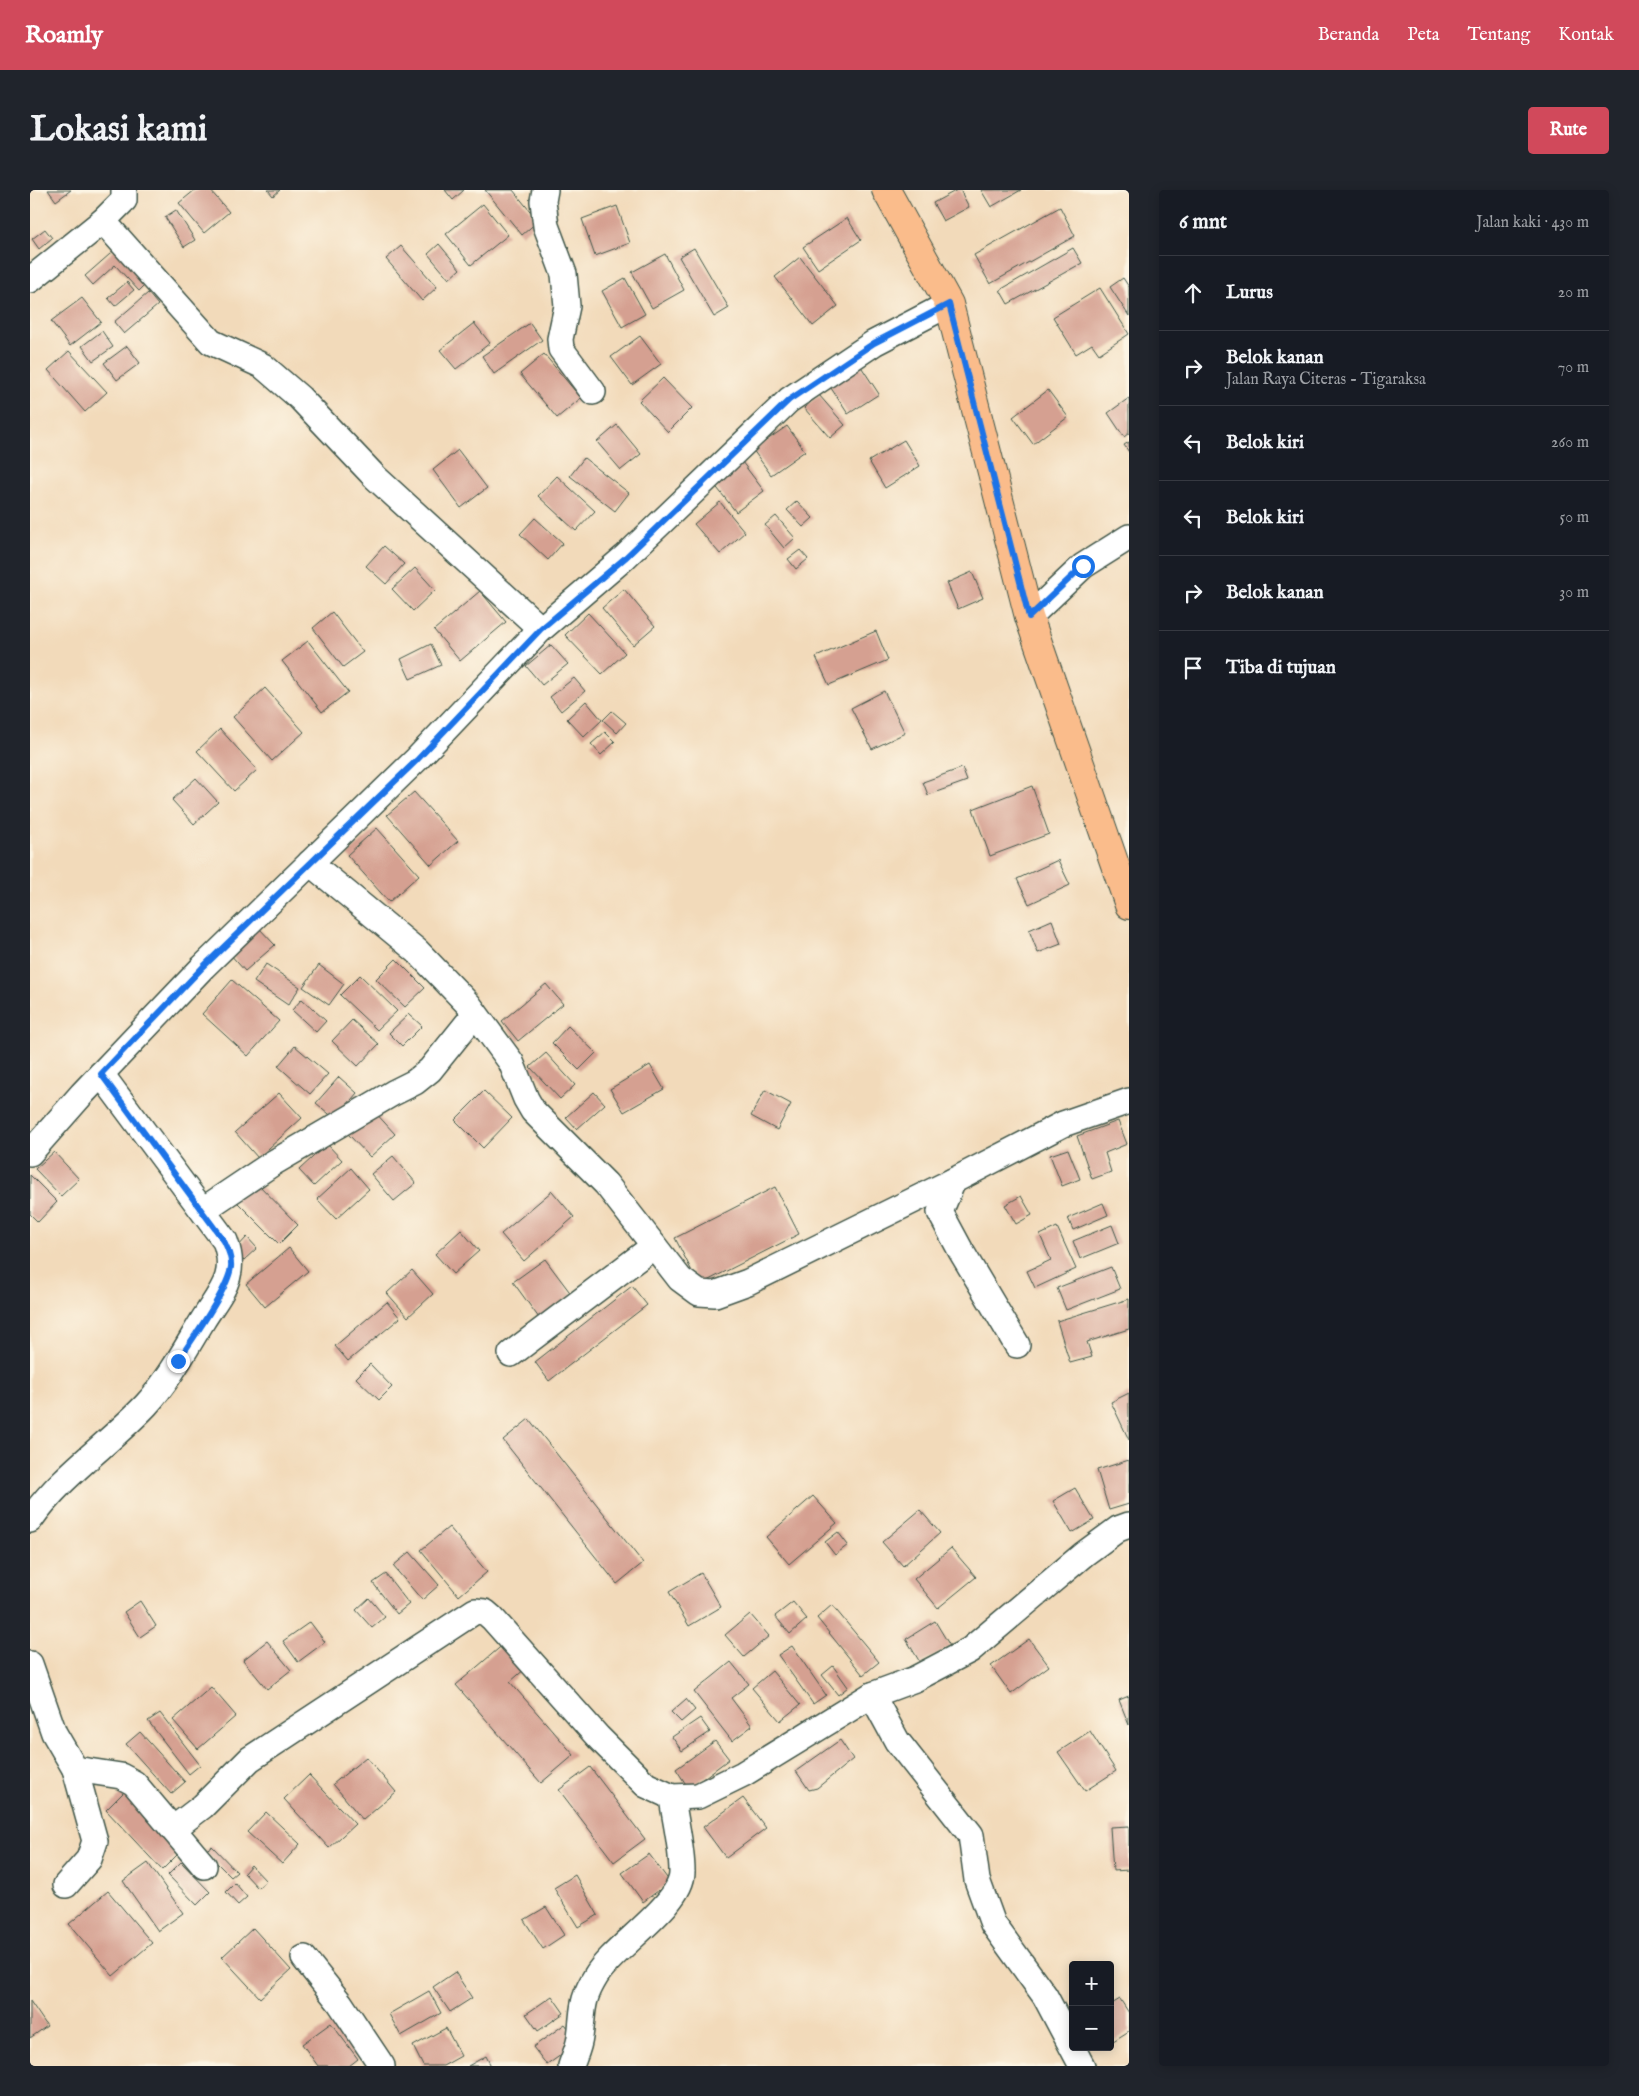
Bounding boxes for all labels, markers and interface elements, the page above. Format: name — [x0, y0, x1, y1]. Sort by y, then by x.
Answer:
text: Roamly — [25, 20, 103, 51]
text: Beranda — [1318, 24, 1379, 47]
text: Peta — [1407, 24, 1440, 47]
text: Tentang — [1468, 24, 1530, 47]
text: Kontak — [1558, 24, 1614, 47]
button: Rute — [1528, 107, 1609, 154]
text: Lokasi kami — [30, 108, 207, 153]
text: 6 mnt — [1179, 209, 1227, 236]
text: Jalan kaki · 430 m — [1476, 213, 1589, 233]
icon: ahead — [1179, 279, 1207, 307]
text: Lurus — [1226, 281, 1273, 305]
text: 20 m — [1558, 283, 1589, 303]
text: Belok kanan — [1226, 346, 1324, 370]
icon: right — [1179, 354, 1207, 382]
text: 70 m — [1558, 358, 1589, 378]
text: Jalan Raya Citeras - Tigaraksa — [1226, 370, 1426, 390]
icon: left — [1179, 429, 1207, 457]
text: Belok kiri — [1226, 431, 1304, 455]
text: 260 m — [1551, 433, 1589, 453]
icon: left — [1179, 504, 1207, 532]
text: Belok kiri — [1226, 506, 1304, 530]
text: 50 m — [1560, 508, 1589, 528]
route start — [1072, 555, 1095, 578]
icon: right — [1179, 579, 1207, 607]
text: Belok kanan — [1226, 581, 1324, 605]
text: 30 m — [1559, 583, 1589, 603]
icon: arrive — [1179, 654, 1207, 682]
text: Tiba di tujuan — [1226, 656, 1336, 680]
route end — [167, 1350, 190, 1373]
map controls — [1069, 1961, 1114, 2051]
button: + — [1069, 1961, 1114, 2006]
button: − — [1069, 2006, 1114, 2051]

